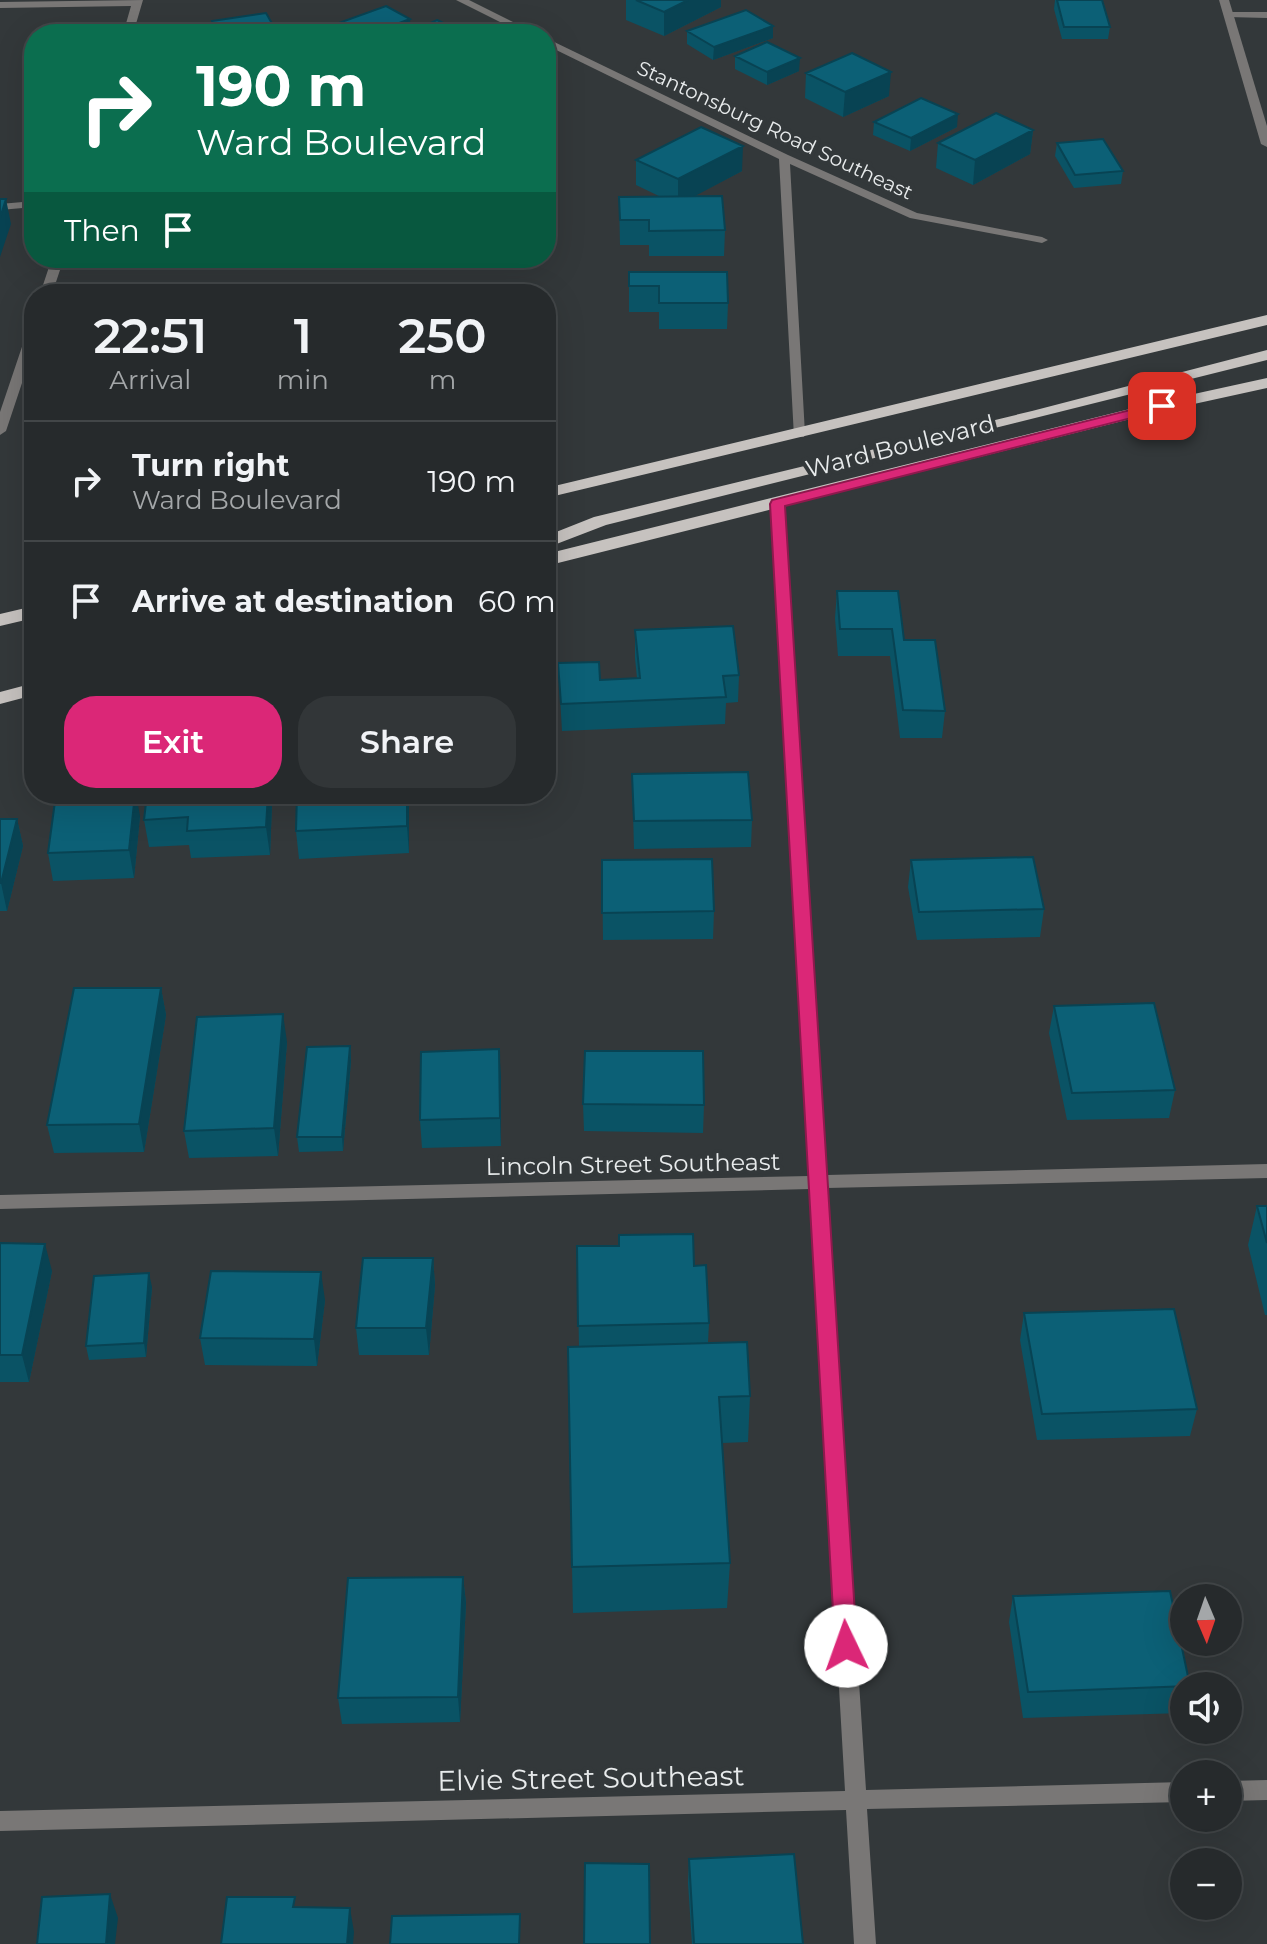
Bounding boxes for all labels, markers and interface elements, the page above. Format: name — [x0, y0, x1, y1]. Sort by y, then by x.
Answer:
text: 190 m — [196, 52, 366, 120]
street label: Stantonsburg Road Southeast — [633, 55, 917, 205]
icon: right — [64, 56, 168, 160]
text: Ward Boulevard — [196, 120, 486, 164]
icon: arrive — [156, 208, 200, 252]
text: Then — [64, 212, 140, 249]
text: 22:51 — [93, 307, 207, 365]
text: 1 — [294, 307, 312, 365]
text: 250 — [398, 307, 487, 365]
text: Arrival — [109, 364, 191, 396]
text: min — [277, 364, 329, 396]
text: m — [429, 364, 456, 396]
pin — [1128, 372, 1196, 440]
icon: arrive — [1140, 384, 1184, 428]
street label: Ward Boulevard — [803, 409, 997, 483]
text: Turn right — [132, 447, 289, 484]
icon: right — [64, 459, 108, 503]
text: 190 m — [427, 463, 516, 500]
text: Ward Boulevard — [132, 484, 342, 516]
icon: arrive — [64, 579, 108, 623]
text: Arrive at destination — [132, 583, 454, 620]
text: 60 m — [478, 583, 556, 620]
button: Exit — [64, 696, 282, 788]
button: Share — [298, 696, 516, 788]
street label: Lincoln Street Southeast — [485, 1147, 781, 1181]
north arrow — [1170, 1584, 1242, 1656]
map controls — [1170, 1584, 1242, 1920]
position arrow — [804, 1604, 888, 1688]
button: sound — [1170, 1672, 1242, 1744]
street label: Elvie Street Southeast — [437, 1758, 745, 1798]
button: + — [1170, 1760, 1242, 1832]
button: − — [1170, 1848, 1242, 1920]

